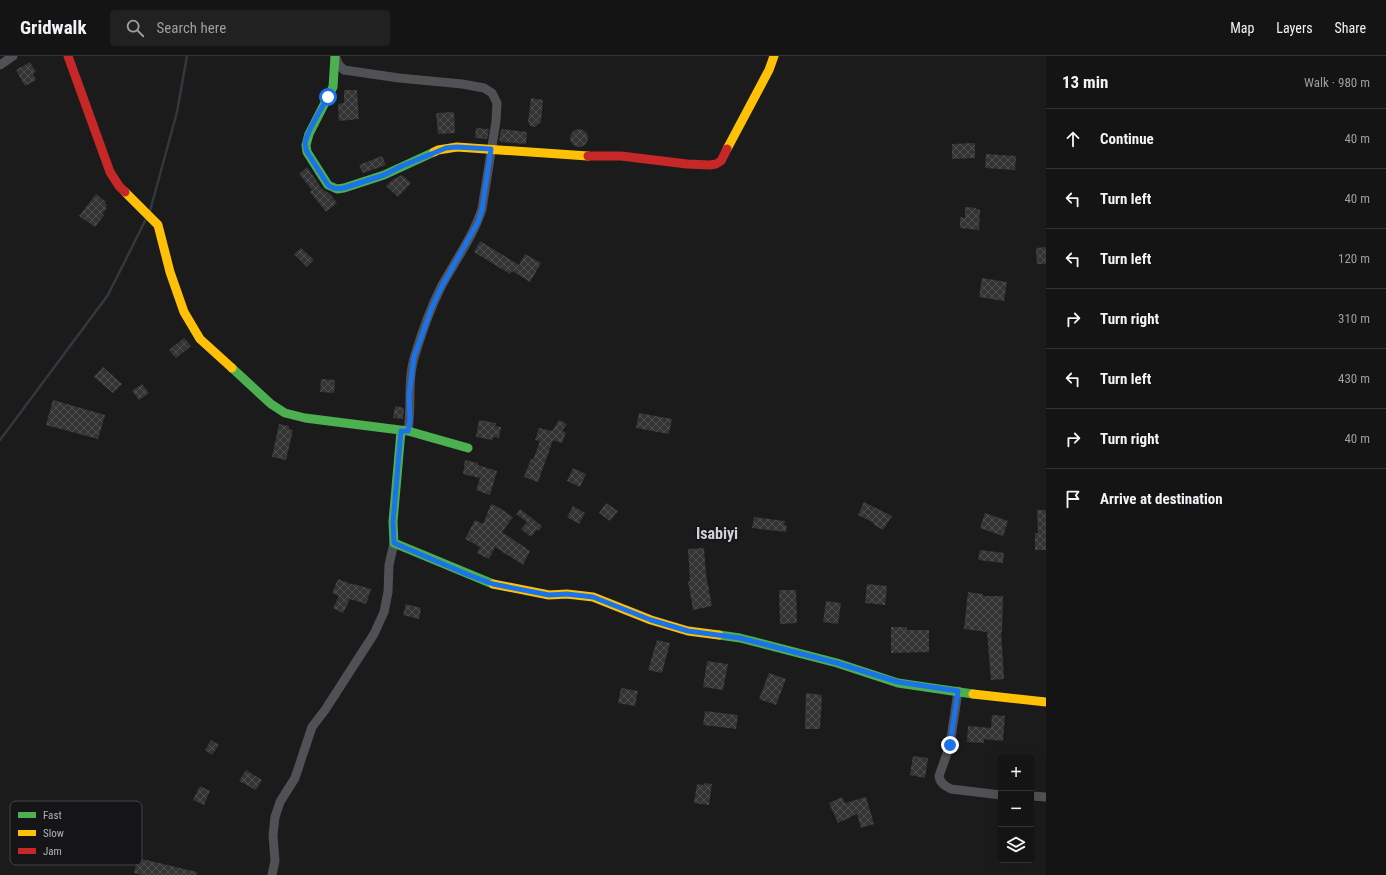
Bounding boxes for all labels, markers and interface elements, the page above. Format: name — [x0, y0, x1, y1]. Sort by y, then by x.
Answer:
search box — [110, 10, 390, 46]
text: Gridwalk — [20, 16, 86, 39]
icon: search — [124, 17, 146, 39]
text: Search here — [156, 19, 226, 37]
text: Map — [1230, 20, 1254, 36]
text: Layers — [1276, 20, 1313, 36]
text: Share — [1335, 20, 1366, 36]
text: 13 min — [1062, 72, 1108, 92]
text: Walk · 980 m — [1304, 75, 1370, 90]
route start — [319, 88, 337, 106]
icon: ahead — [1062, 128, 1084, 150]
text: Continue — [1100, 130, 1154, 148]
text: 40 m — [1344, 131, 1370, 146]
icon: left — [1062, 188, 1084, 210]
text: Turn left — [1100, 190, 1151, 208]
text: 40 m — [1344, 191, 1370, 206]
icon: left — [1062, 248, 1084, 270]
text: Turn left — [1100, 250, 1151, 268]
text: 120 m — [1338, 251, 1370, 266]
icon: right — [1062, 308, 1084, 330]
text: Turn right — [1100, 310, 1159, 328]
text: 310 m — [1338, 311, 1370, 326]
icon: left — [1062, 368, 1084, 390]
text: Turn left — [1100, 370, 1151, 388]
text: 430 m — [1338, 371, 1370, 386]
icon: right — [1062, 428, 1084, 450]
text: Turn right — [1100, 430, 1159, 448]
text: 40 m — [1344, 431, 1370, 446]
icon: arrive — [1062, 488, 1084, 510]
text: Arrive at destination — [1100, 490, 1223, 508]
district label: Isabiyi — [696, 524, 738, 543]
route end — [941, 736, 959, 754]
map controls — [998, 755, 1034, 863]
button: + — [998, 755, 1034, 791]
button: − — [998, 791, 1034, 827]
legend — [10, 801, 142, 865]
text: Fast — [43, 809, 62, 822]
text: Slow — [43, 827, 64, 840]
button: layers — [998, 827, 1034, 863]
text: Jam — [43, 845, 62, 858]

